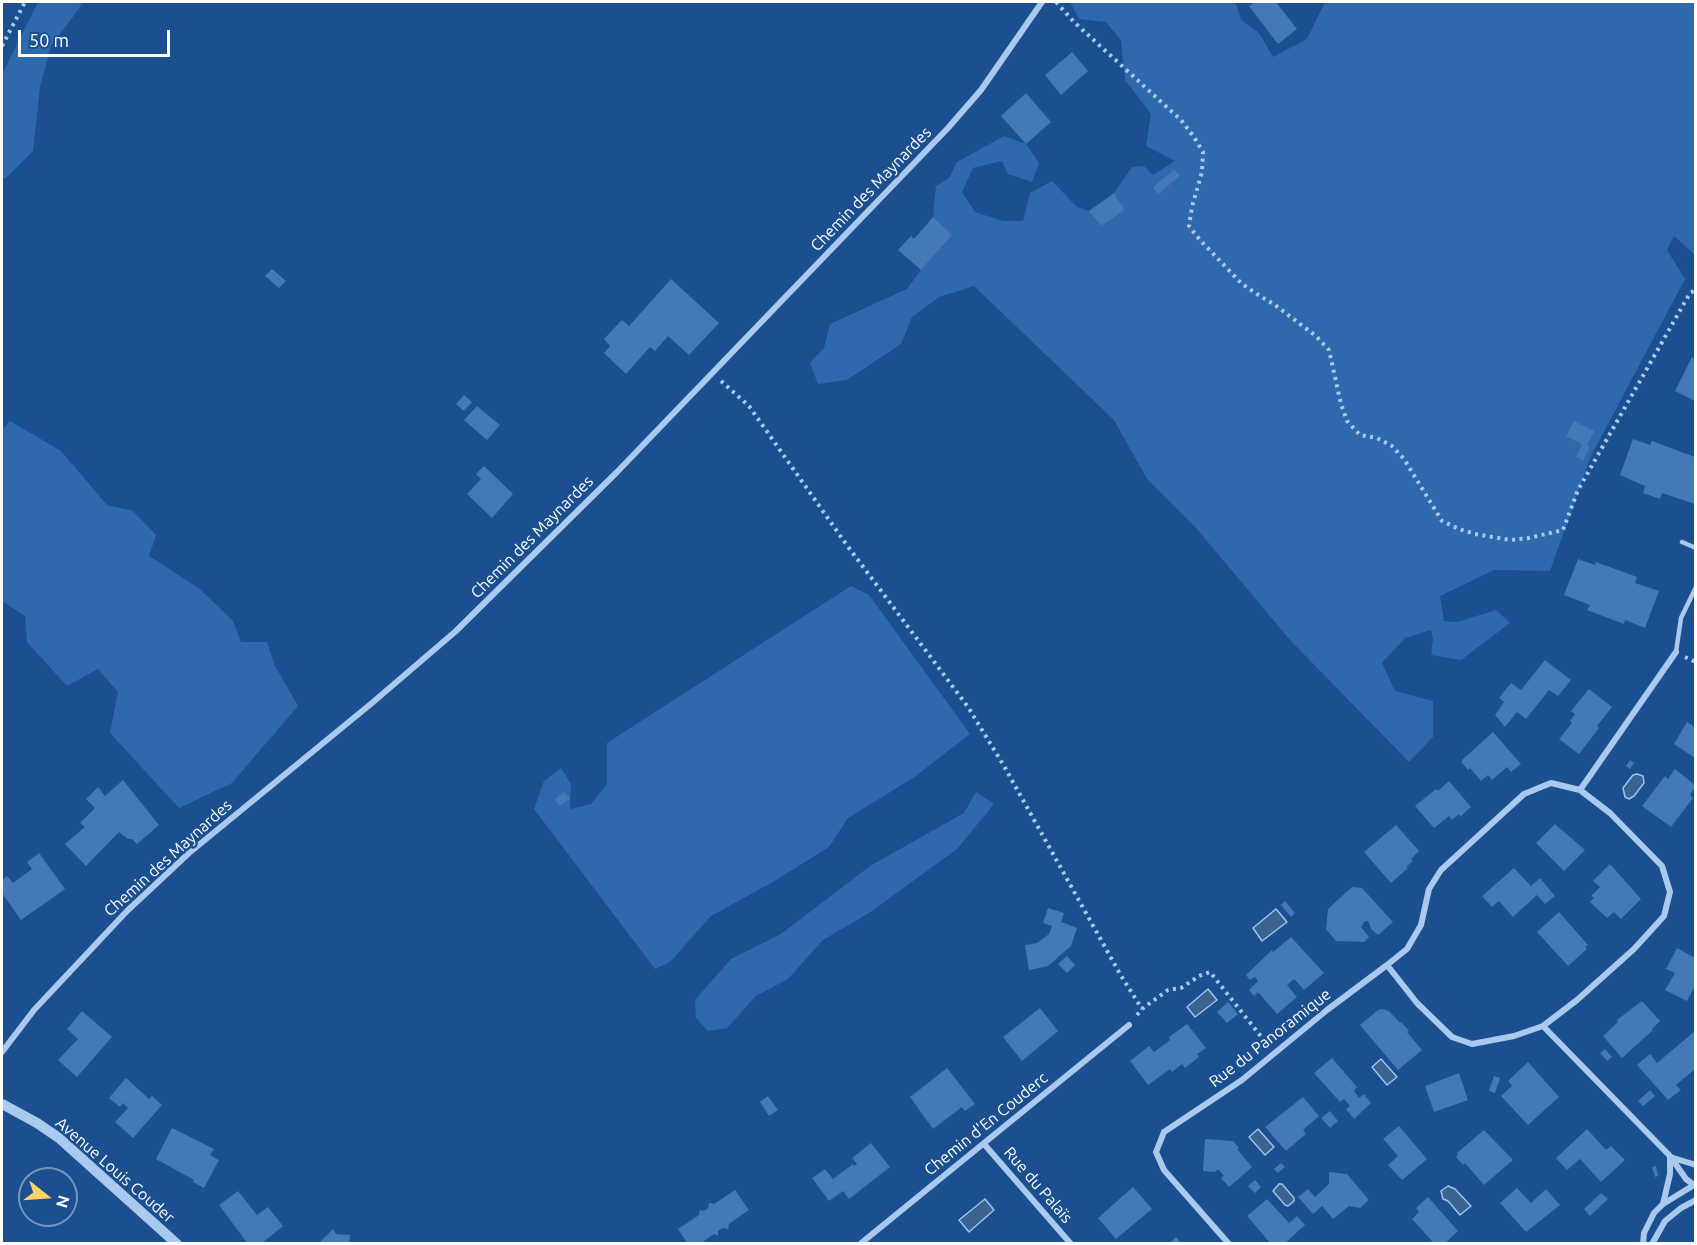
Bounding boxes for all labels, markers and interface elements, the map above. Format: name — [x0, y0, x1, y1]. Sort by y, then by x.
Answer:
scale bar — [21, 18, 172, 56]
text: 50 m — [29, 30, 69, 50]
street label: Chemin des Maynardes — [807, 123, 935, 255]
street label: Chemin des Maynardes — [467, 472, 597, 602]
street label: Chemin des Maynardes — [100, 796, 236, 920]
street label: Rue du Panoramique — [1205, 985, 1335, 1091]
street label: Chemin d'En Couderc — [920, 1068, 1052, 1180]
street label: Avenue Louis Couder — [52, 1113, 178, 1227]
street label: Rue du Palaïs — [1000, 1143, 1076, 1227]
north arrow — [18, 1167, 78, 1227]
text: N — [53, 1193, 74, 1210]

